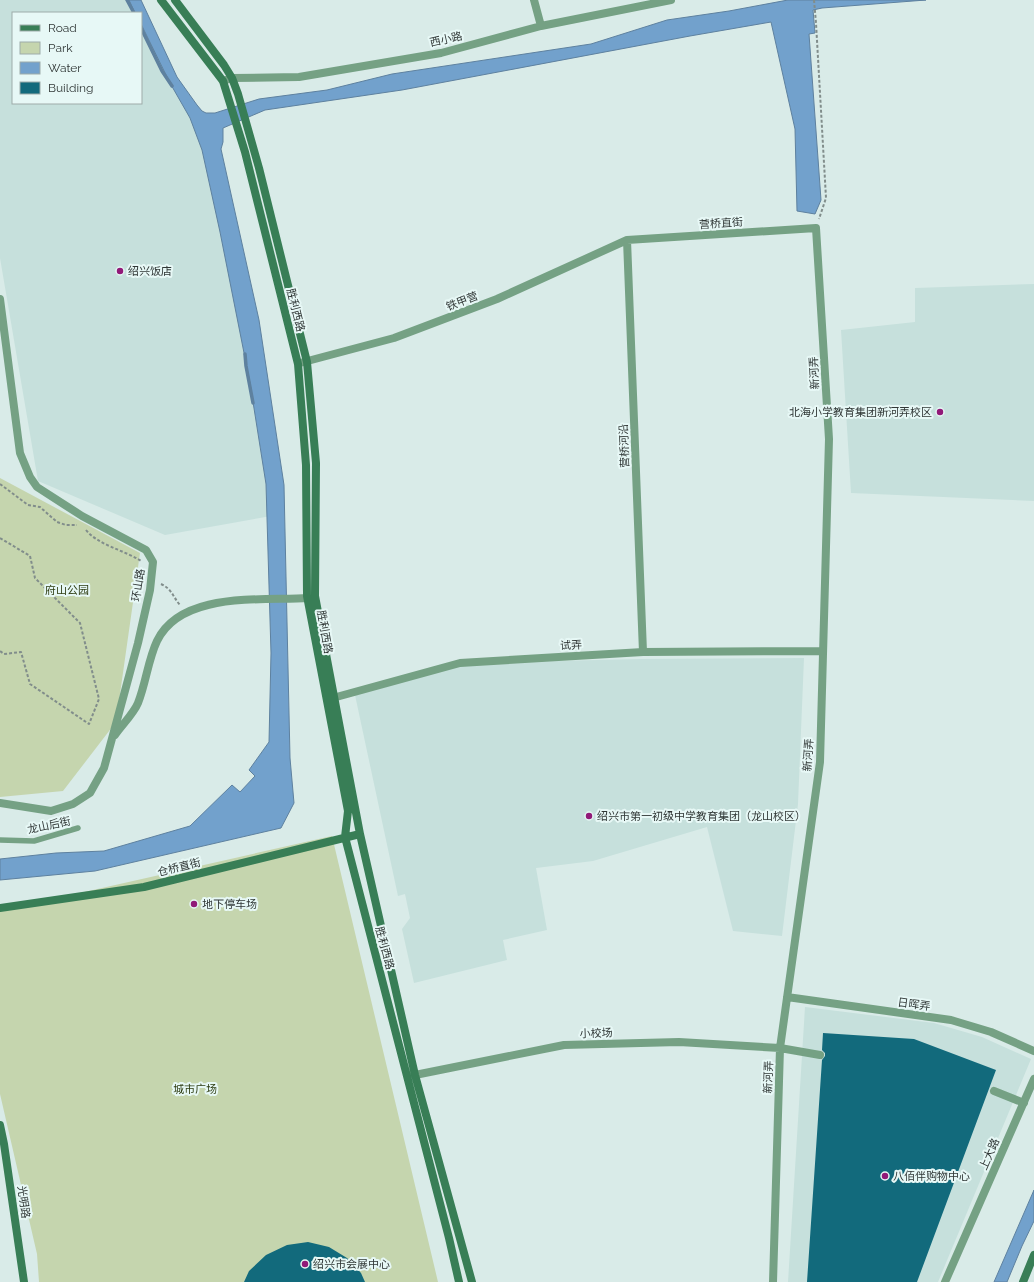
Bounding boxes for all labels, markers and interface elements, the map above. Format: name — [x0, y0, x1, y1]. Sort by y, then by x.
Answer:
legend — [12, 12, 142, 104]
text: Road — [48, 21, 77, 35]
street label: 西小路 — [429, 29, 464, 50]
text: Park — [48, 41, 73, 55]
text: Water — [48, 61, 82, 75]
text: Building — [48, 81, 94, 95]
street label: 营桥直街 — [699, 215, 743, 232]
place label: 绍兴饭店 — [128, 265, 172, 278]
marker: 绍兴饭店 — [115, 266, 125, 276]
street label: 胜利西路 — [284, 287, 307, 333]
street label: 铁甲营 — [444, 289, 480, 313]
street label: 新河弄 — [807, 356, 822, 390]
place label: 北海小学教育集团新河弄校区 — [789, 406, 932, 419]
marker: 北海小学教育集团新河弄校区 — [935, 407, 945, 417]
street label: 营桥河沿 — [617, 424, 632, 468]
street label: 环山路 — [129, 568, 147, 602]
park label: 府山公园 — [45, 584, 89, 597]
street label: 胜利西路 — [314, 609, 335, 655]
street label: 试弄 — [560, 638, 582, 653]
street label: 新河弄 — [801, 738, 816, 772]
place label: 绍兴市第一初级中学教育集团（龙山校区） — [597, 810, 806, 823]
marker: 绍兴市第一初级中学教育集团（龙山校区） — [584, 811, 594, 821]
street label: 龙山后街 — [26, 815, 72, 836]
street label: 仓桥直街 — [156, 856, 202, 879]
place label: 地下停车场 — [202, 898, 257, 911]
marker: 地下停车场 — [189, 899, 199, 909]
street label: 胜利西路 — [373, 925, 396, 971]
street label: 日晖弄 — [897, 996, 931, 1013]
street label: 小校场 — [579, 1026, 613, 1041]
street label: 新河弄 — [761, 1060, 776, 1094]
park label: 城市广场 — [173, 1083, 217, 1096]
street label: 上大路 — [977, 1136, 1002, 1172]
place label: 八佰伴购物中心 — [893, 1170, 970, 1183]
marker: 八佰伴购物中心 — [880, 1171, 890, 1181]
street label: 光明路 — [15, 1185, 32, 1219]
place label: 绍兴市会展中心 — [313, 1258, 390, 1271]
marker: 绍兴市会展中心 — [300, 1259, 310, 1269]

